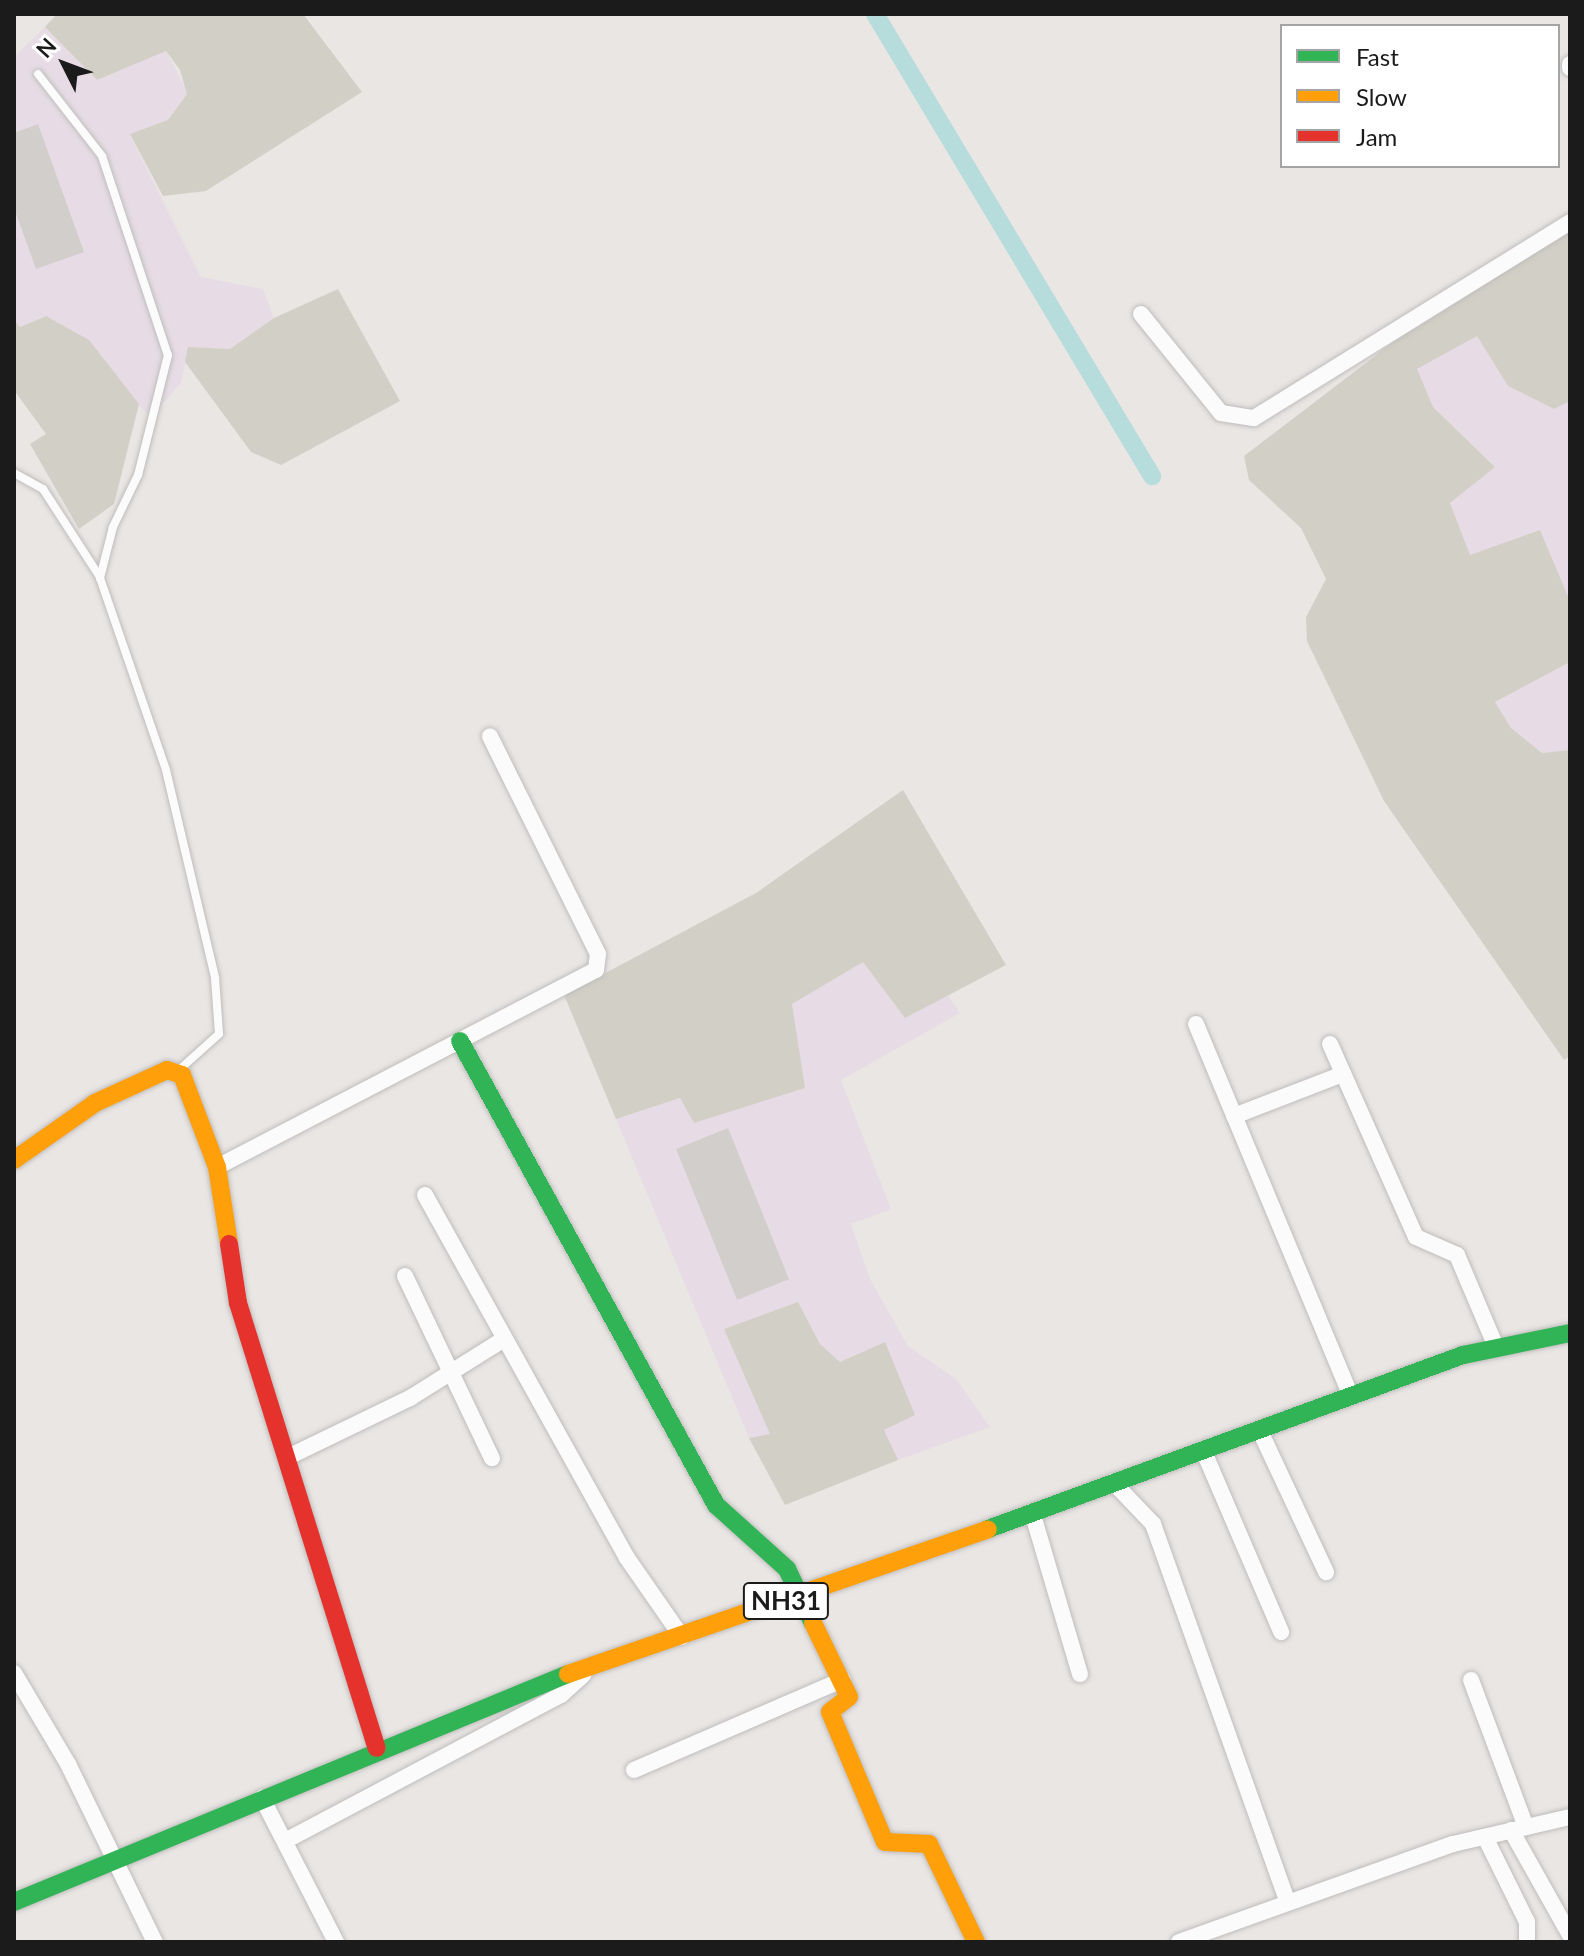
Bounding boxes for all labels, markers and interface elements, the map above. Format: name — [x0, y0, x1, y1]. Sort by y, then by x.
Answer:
north arrow — [24, 24, 104, 104]
legend — [1280, 24, 1560, 168]
text: N — [30, 32, 61, 63]
text: Fast — [1356, 42, 1399, 71]
text: Slow — [1356, 82, 1407, 111]
text: Jam — [1356, 122, 1397, 151]
road number: NH31 — [742, 1579, 830, 1623]

